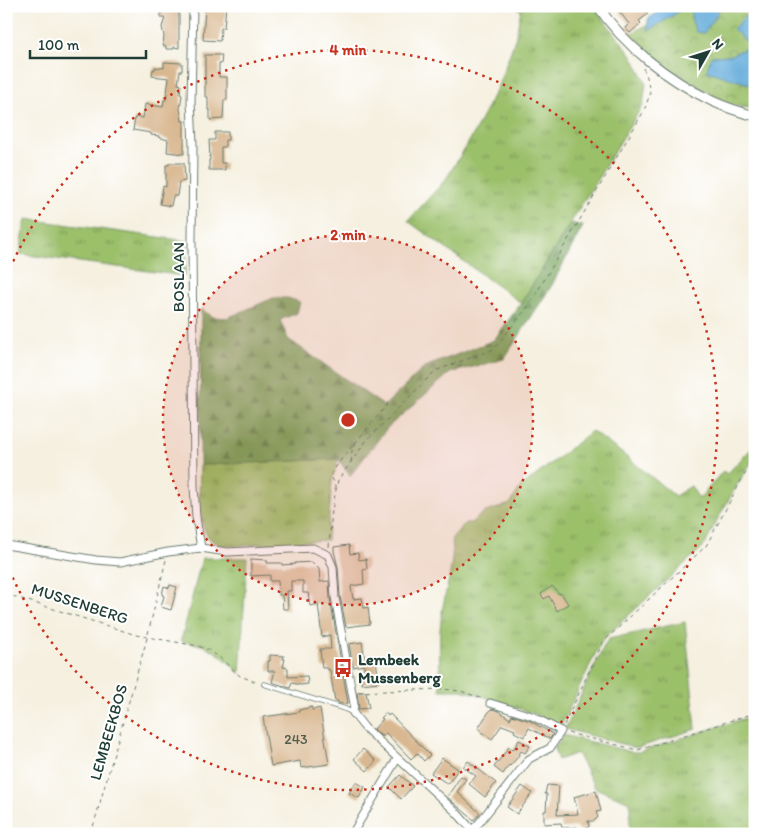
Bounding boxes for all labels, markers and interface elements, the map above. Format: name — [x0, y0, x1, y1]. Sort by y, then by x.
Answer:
scale bar — [30, 28, 146, 60]
north arrow — [684, 28, 734, 78]
text: N — [708, 35, 727, 53]
text: 100 m — [38, 36, 80, 54]
text: 4 min — [330, 41, 367, 59]
text: 2 min — [330, 226, 367, 244]
street label: BOSLAAN — [169, 242, 188, 312]
centre of rings — [339, 411, 357, 429]
street label: MUSSENBERG — [29, 579, 131, 628]
place label: Lembeek Mussenberg — [358, 650, 441, 688]
bus stop icon: Lembeek Mussenberg — [332, 657, 354, 679]
street label: LEMBEEKBOS — [86, 682, 131, 782]
house number: 243 — [284, 731, 308, 748]

